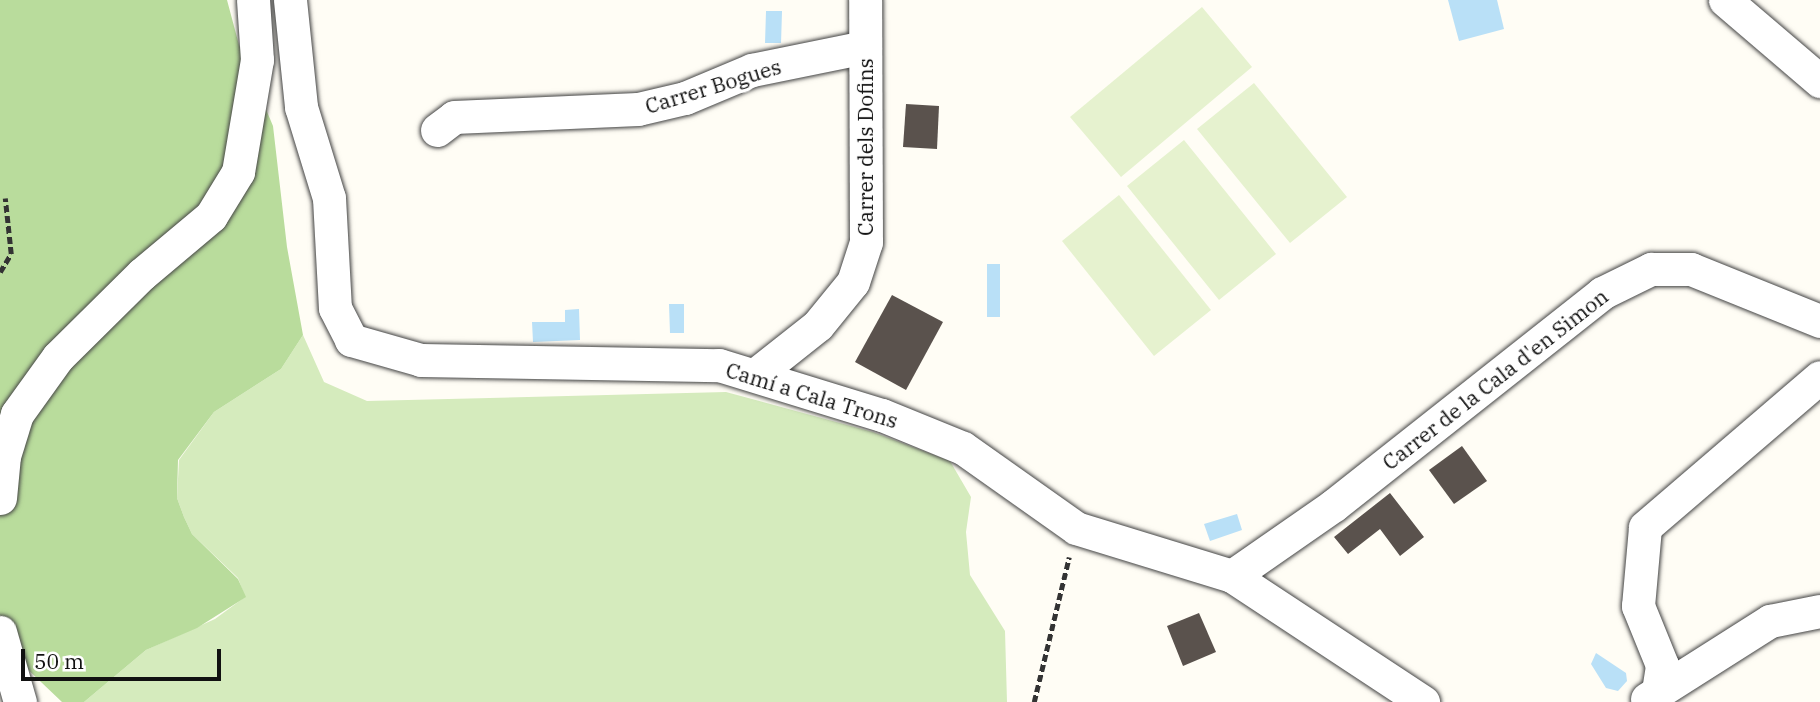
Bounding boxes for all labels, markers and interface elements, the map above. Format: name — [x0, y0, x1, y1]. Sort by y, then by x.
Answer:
street label: Carrer Bogues — [642, 53, 784, 119]
street label: Carrer dels Dofins — [852, 58, 878, 236]
street label: Carrer de la Cala d'en Simon — [1377, 283, 1613, 475]
street label: Camí a Cala Trons — [723, 357, 901, 433]
scale bar — [24, 636, 224, 680]
text: 50 m — [34, 647, 84, 675]

